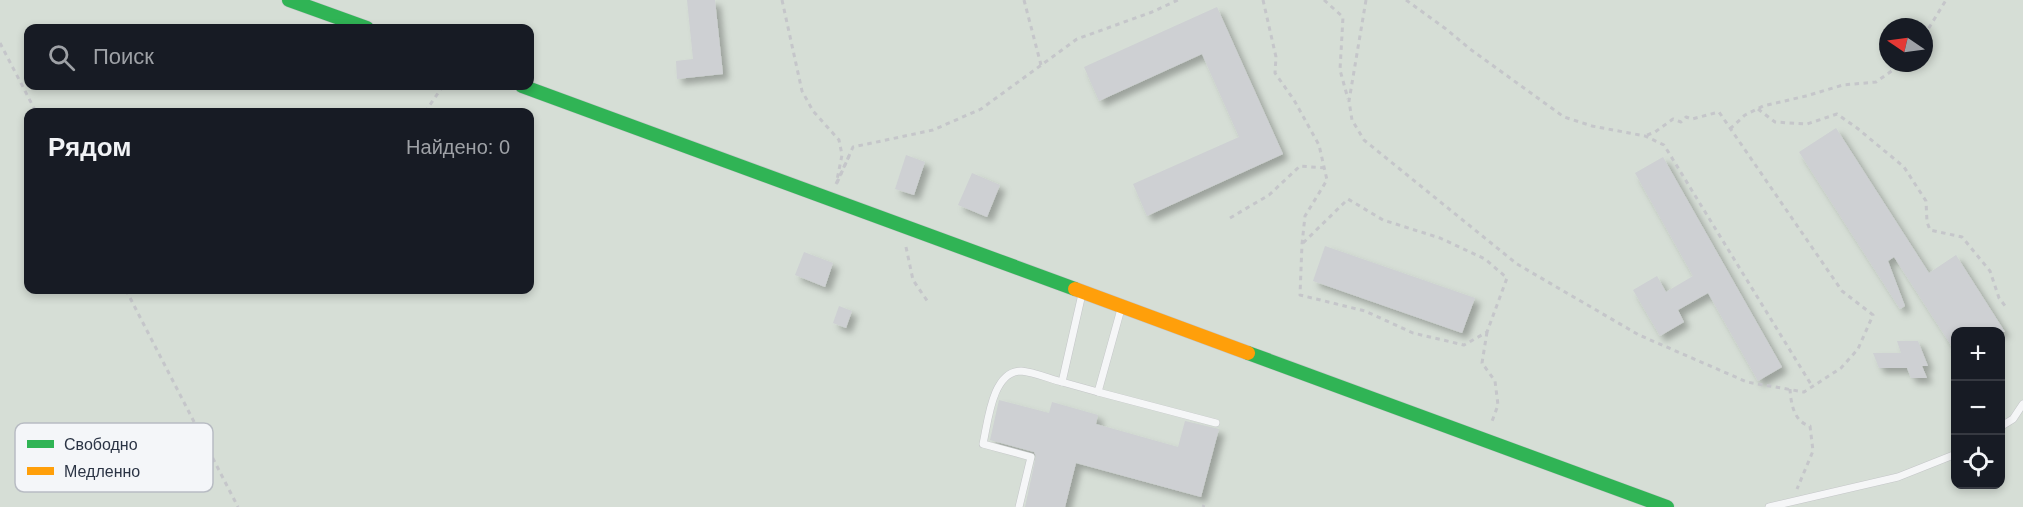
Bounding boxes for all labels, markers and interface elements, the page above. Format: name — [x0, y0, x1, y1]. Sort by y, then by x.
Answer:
north arrow — [1879, 18, 1933, 72]
search box — [24, 24, 534, 90]
icon: search — [45, 41, 78, 74]
text: Поиск — [93, 44, 154, 69]
text: Рядом — [48, 132, 131, 162]
text: Найдено: 0 — [406, 136, 510, 158]
map controls — [1951, 327, 2005, 489]
button: + — [1951, 327, 2005, 381]
button: − — [1951, 381, 2005, 435]
legend — [15, 423, 213, 492]
button: locate — [1951, 435, 2005, 489]
text: Свободно — [64, 436, 138, 453]
text: Медленно — [64, 463, 140, 480]

